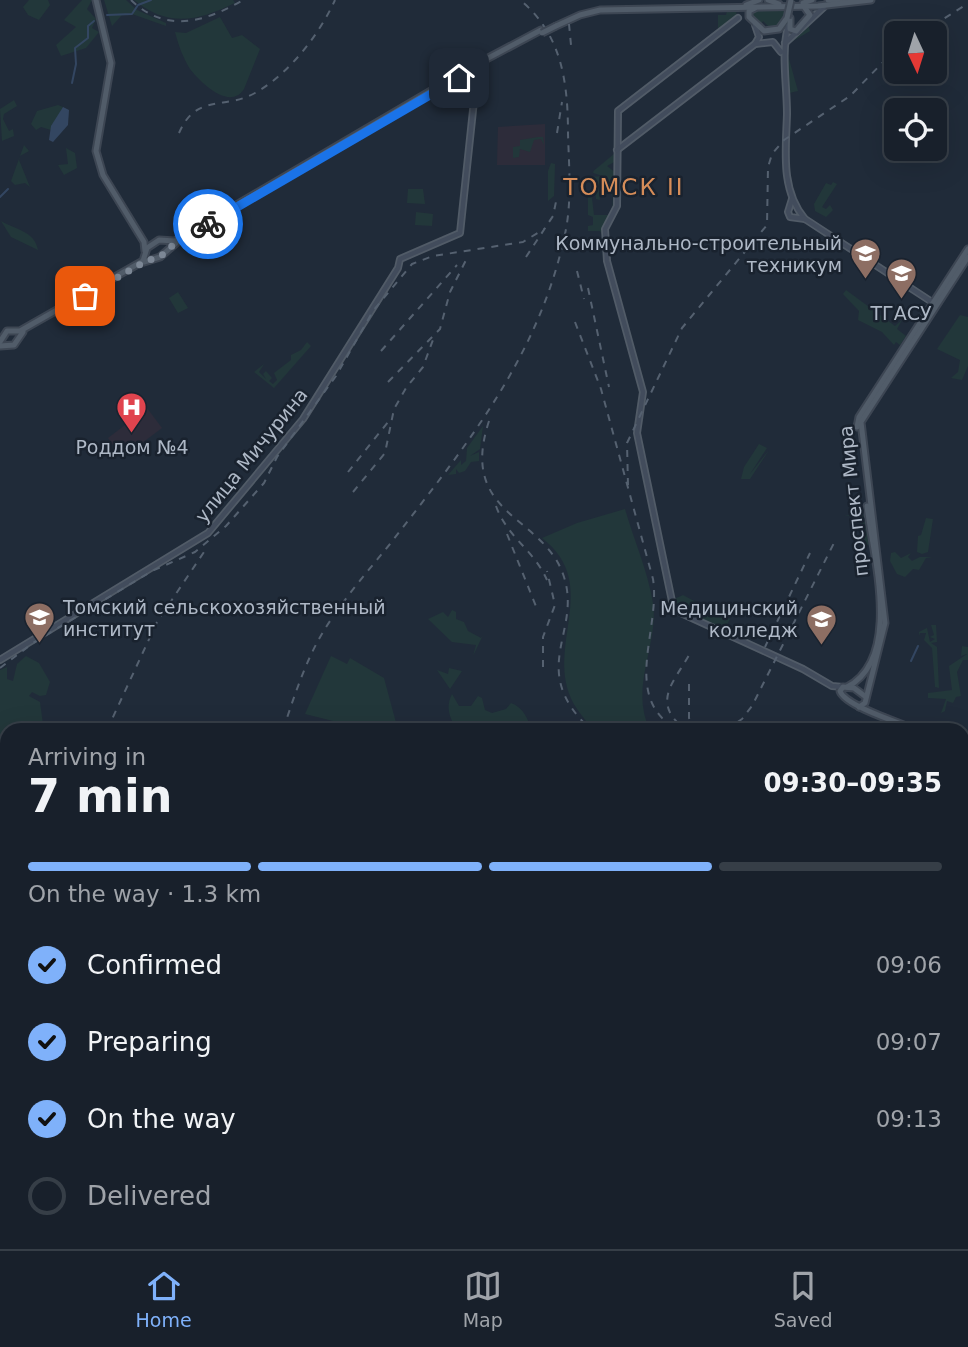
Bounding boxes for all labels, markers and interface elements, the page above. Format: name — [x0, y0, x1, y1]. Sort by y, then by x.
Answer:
north arrow — [884, 21, 947, 84]
map controls — [884, 21, 947, 161]
pin — [429, 48, 489, 108]
icon: home — [440, 59, 478, 97]
button: locate — [884, 98, 947, 161]
district label: ТОМСК II — [562, 174, 685, 200]
courier — [173, 189, 243, 259]
icon: bike — [189, 205, 227, 243]
place label: Коммунально-строительный техникум — [555, 232, 842, 276]
school or university icon: Коммунально-строительный техникум — [848, 237, 882, 281]
school or university icon: ТГАСУ — [884, 257, 918, 301]
pin — [55, 266, 115, 326]
icon: bag — [66, 277, 104, 315]
place label: ТГАСУ — [869, 302, 932, 324]
street label: улица Мичурина — [190, 384, 312, 526]
hospital icon: Роддом №4 — [115, 391, 149, 435]
street label: проспект Мира — [834, 424, 872, 578]
place label: Роддом №4 — [75, 436, 189, 458]
place label: Томский сельскохозяйственный институт — [62, 596, 386, 640]
place label: Медицинский колледж — [660, 597, 798, 641]
school or university icon: Томский сельскохозяйственный институт — [23, 601, 57, 645]
school or university icon: Медицинский колледж — [804, 602, 838, 646]
text: Arriving in — [28, 744, 146, 770]
text: 09:30–09:35 — [763, 768, 942, 798]
text: 7 min — [28, 769, 172, 823]
text: On the way · 1.3 km — [28, 881, 261, 907]
icon: check — [28, 946, 66, 984]
text: Confirmed — [87, 950, 222, 980]
text: 09:06 — [876, 952, 942, 978]
icon: check — [28, 1023, 66, 1061]
text: Preparing — [87, 1027, 212, 1057]
text: 09:07 — [876, 1029, 942, 1055]
icon: check — [28, 1100, 66, 1138]
text: On the way — [87, 1104, 236, 1134]
text: 09:13 — [876, 1106, 942, 1132]
text: Delivered — [87, 1181, 211, 1211]
tab: Home — [136, 1267, 192, 1331]
tab: Map — [463, 1267, 503, 1331]
tab: Saved — [774, 1267, 832, 1331]

